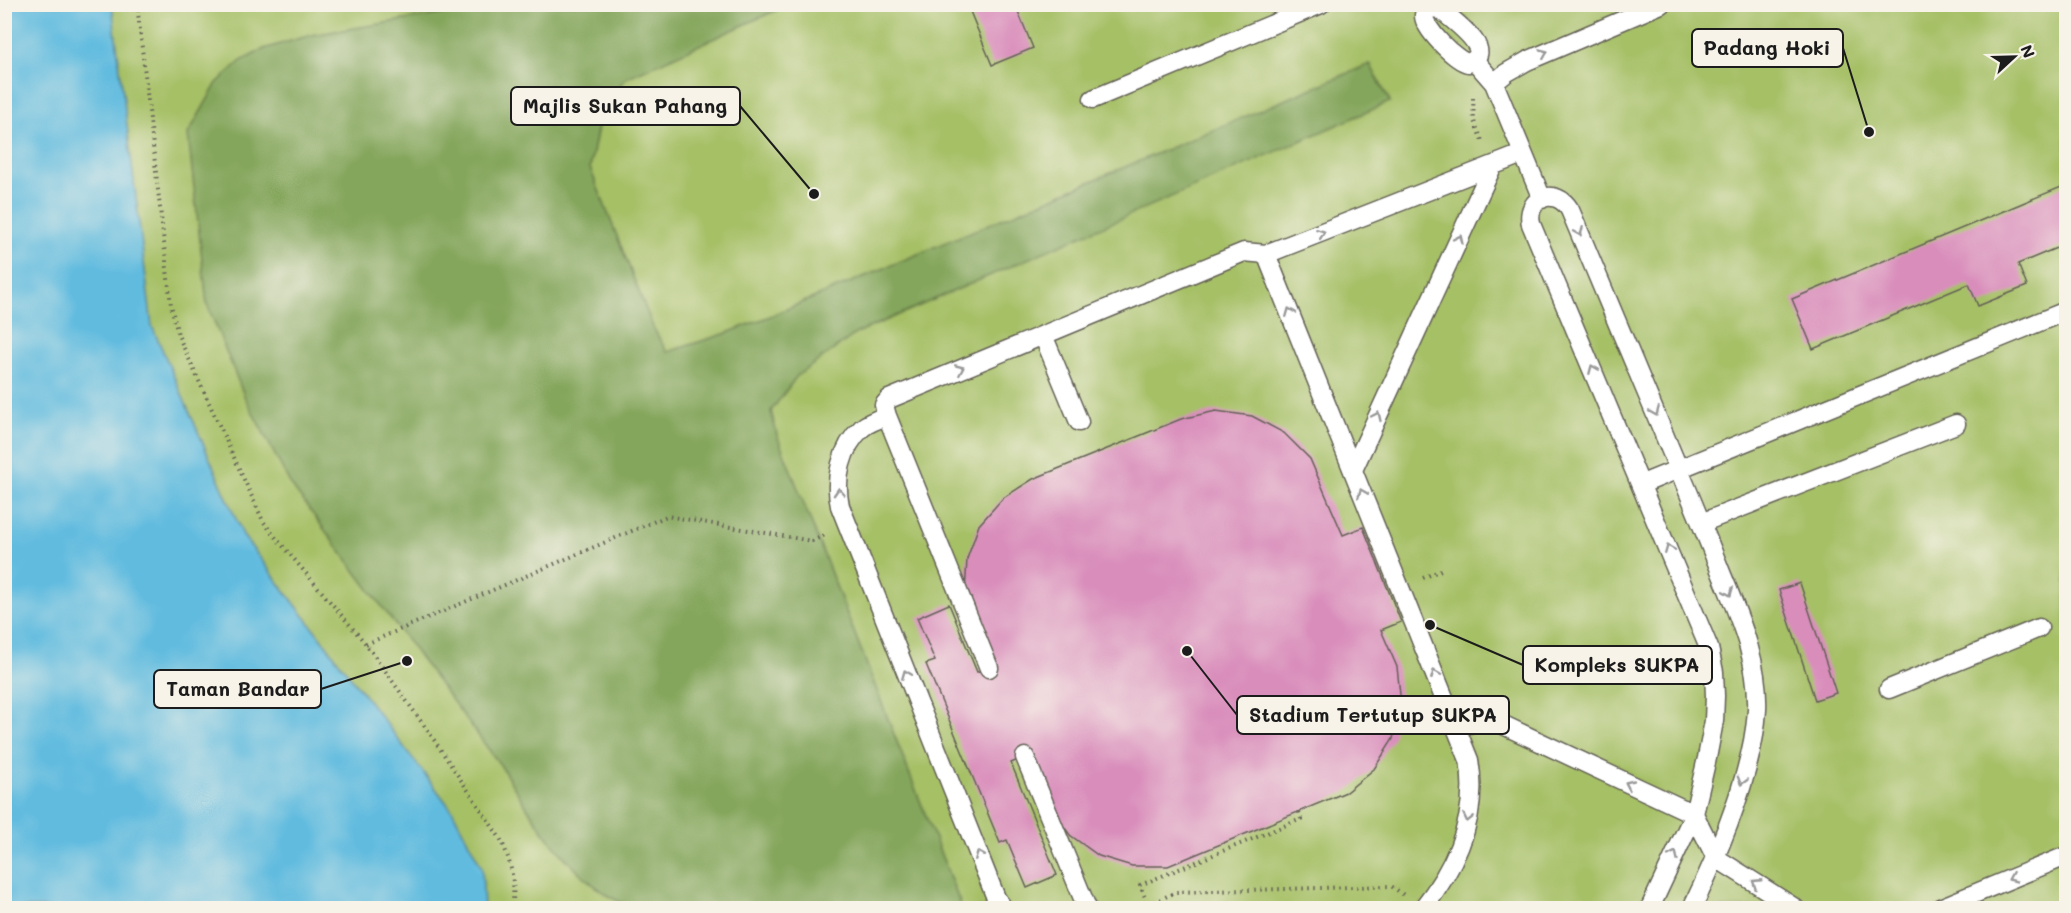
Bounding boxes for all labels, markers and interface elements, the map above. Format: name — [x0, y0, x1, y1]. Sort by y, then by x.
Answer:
north arrow — [1984, 27, 2044, 87]
callout: Padang Hoki — [1692, 29, 1843, 67]
text: Padang Hoki — [1703, 34, 1831, 60]
text: N — [2016, 42, 2040, 61]
one-way arrow — [1538, 48, 1549, 60]
callout: Majlis Sukan Pahang — [511, 87, 740, 125]
text: Majlis Sukan Pahang — [523, 92, 727, 118]
one-way arrow — [1572, 226, 1584, 237]
one-way arrow — [1315, 228, 1326, 240]
one-way arrow — [1451, 235, 1463, 246]
one-way arrow — [1285, 307, 1297, 318]
one-way arrow — [953, 364, 964, 376]
one-way arrow — [1588, 365, 1600, 376]
one-way arrow — [1648, 406, 1660, 417]
one-way arrow — [1370, 412, 1382, 423]
one-way arrow — [832, 487, 845, 496]
one-way arrow — [1357, 488, 1369, 499]
one-way arrow — [1664, 545, 1676, 556]
one-way arrow — [1722, 586, 1734, 597]
callout: Kompleks SUKPA — [1523, 646, 1712, 684]
text: Kompleks SUKPA — [1535, 651, 1699, 677]
one-way arrow — [901, 669, 913, 680]
one-way arrow — [1430, 669, 1442, 680]
callout: Taman Bandar — [154, 670, 321, 708]
text: Taman Bandar — [166, 675, 310, 701]
callout: Stadium Tertutup SUKPA — [1237, 696, 1509, 734]
text: Stadium Tertutup SUKPA — [1249, 701, 1497, 727]
one-way arrow — [1737, 775, 1749, 786]
one-way arrow — [1624, 779, 1635, 791]
one-way arrow — [1462, 813, 1475, 823]
one-way arrow — [974, 850, 986, 861]
one-way arrow — [1667, 851, 1679, 862]
one-way arrow — [2008, 871, 2019, 883]
one-way arrow — [1751, 880, 1762, 891]

